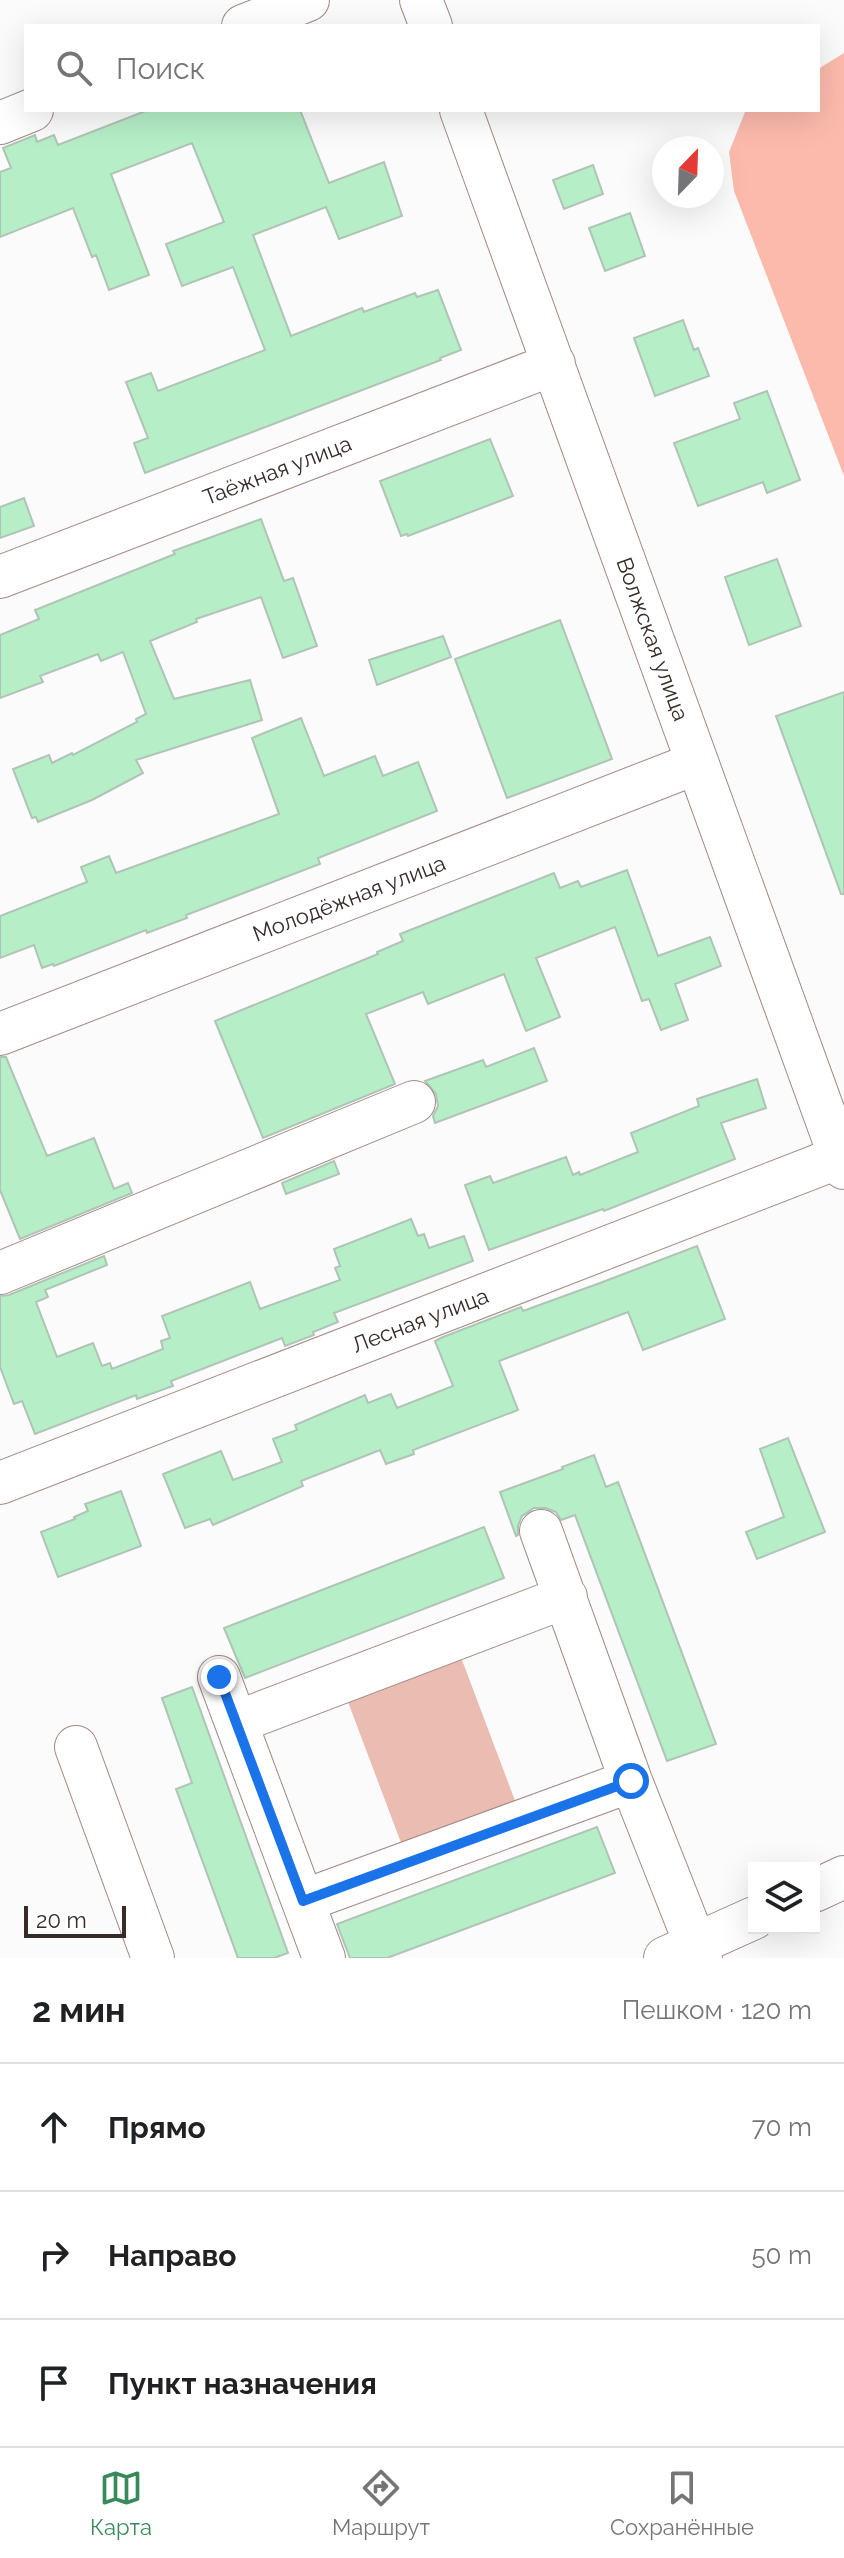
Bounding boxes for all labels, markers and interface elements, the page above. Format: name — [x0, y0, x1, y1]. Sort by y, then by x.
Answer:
search box — [24, 24, 820, 112]
icon: search — [52, 46, 96, 90]
text: Поиск — [116, 51, 205, 86]
north arrow — [652, 136, 724, 208]
street label: Таёжная улица — [199, 430, 355, 510]
street label: Волжская улица — [611, 554, 695, 724]
street label: Молодёжная улица — [249, 849, 449, 947]
street label: Лесная улица — [348, 1282, 492, 1358]
route end — [201, 1659, 237, 1695]
route start — [613, 1763, 649, 1799]
map controls — [748, 1862, 820, 1934]
button: layers — [748, 1862, 820, 1934]
scale bar — [24, 1902, 126, 1938]
text: 20 m — [36, 1907, 87, 1933]
text: 2 мин — [32, 1990, 126, 2030]
text: Пешком · 120 m — [622, 1995, 812, 2025]
icon: ahead — [32, 2105, 76, 2149]
text: Прямо — [108, 2110, 206, 2145]
text: 70 m — [752, 2112, 812, 2142]
icon: right — [32, 2233, 76, 2277]
text: Направо — [108, 2238, 237, 2273]
text: 50 m — [751, 2240, 812, 2270]
icon: arrive — [32, 2361, 76, 2405]
text: Пункт назначения — [108, 2366, 377, 2401]
tab: Карта — [90, 2466, 152, 2540]
tab: Маршрут — [332, 2466, 430, 2540]
tab: Сохранённые — [610, 2466, 754, 2540]

